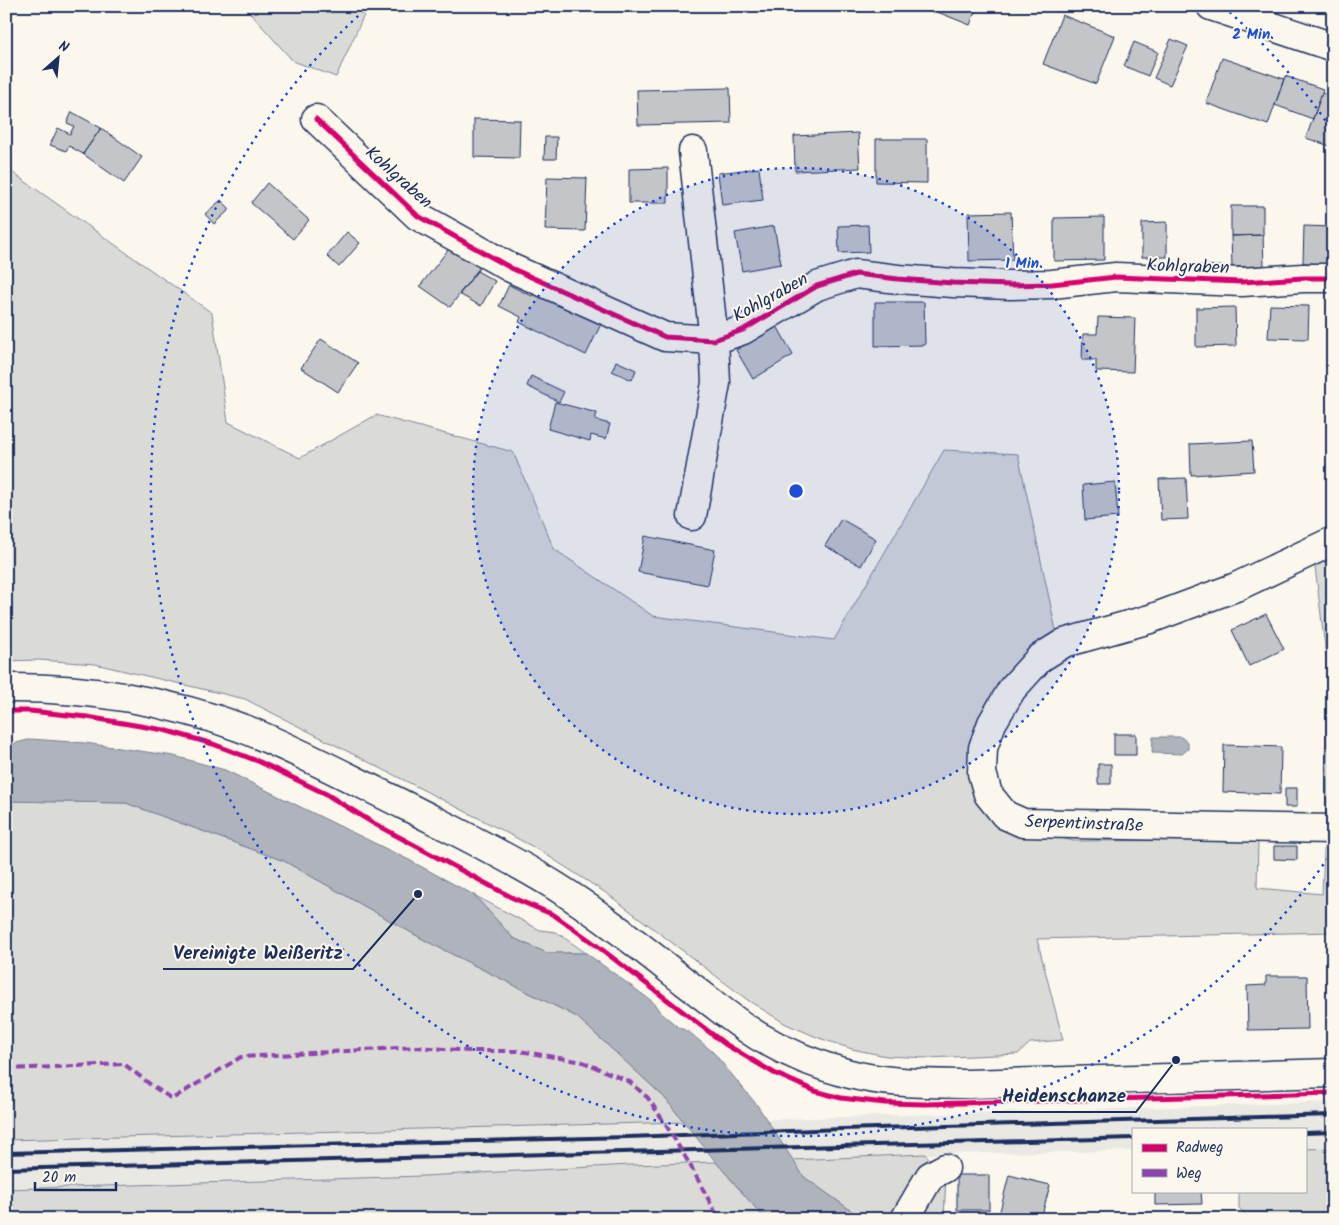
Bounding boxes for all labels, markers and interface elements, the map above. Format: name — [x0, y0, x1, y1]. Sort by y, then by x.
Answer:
text: 2 Min. — [1232, 23, 1274, 47]
north arrow — [32, 32, 82, 82]
text: N — [55, 35, 73, 59]
street label: Kohlgraben — [357, 140, 439, 217]
text: 1 Min. — [1005, 252, 1043, 276]
street label: Kohlgraben — [1146, 252, 1230, 283]
street label: Kohlgraben — [727, 266, 814, 331]
centre of rings — [787, 482, 805, 500]
street label: Serpentinstraße — [1024, 808, 1144, 841]
callout: Vereinigte Weißeritz — [163, 935, 353, 969]
text: Vereinigte Weißeritz — [173, 939, 343, 969]
callout: Heidenschanze — [992, 1078, 1136, 1112]
text: Heidenschanze — [1002, 1082, 1126, 1112]
legend — [1132, 1128, 1306, 1192]
text: Radweg — [1176, 1136, 1223, 1160]
scale bar — [35, 1160, 116, 1192]
text: Weg — [1176, 1162, 1202, 1186]
text: 20 m — [42, 1166, 76, 1190]

